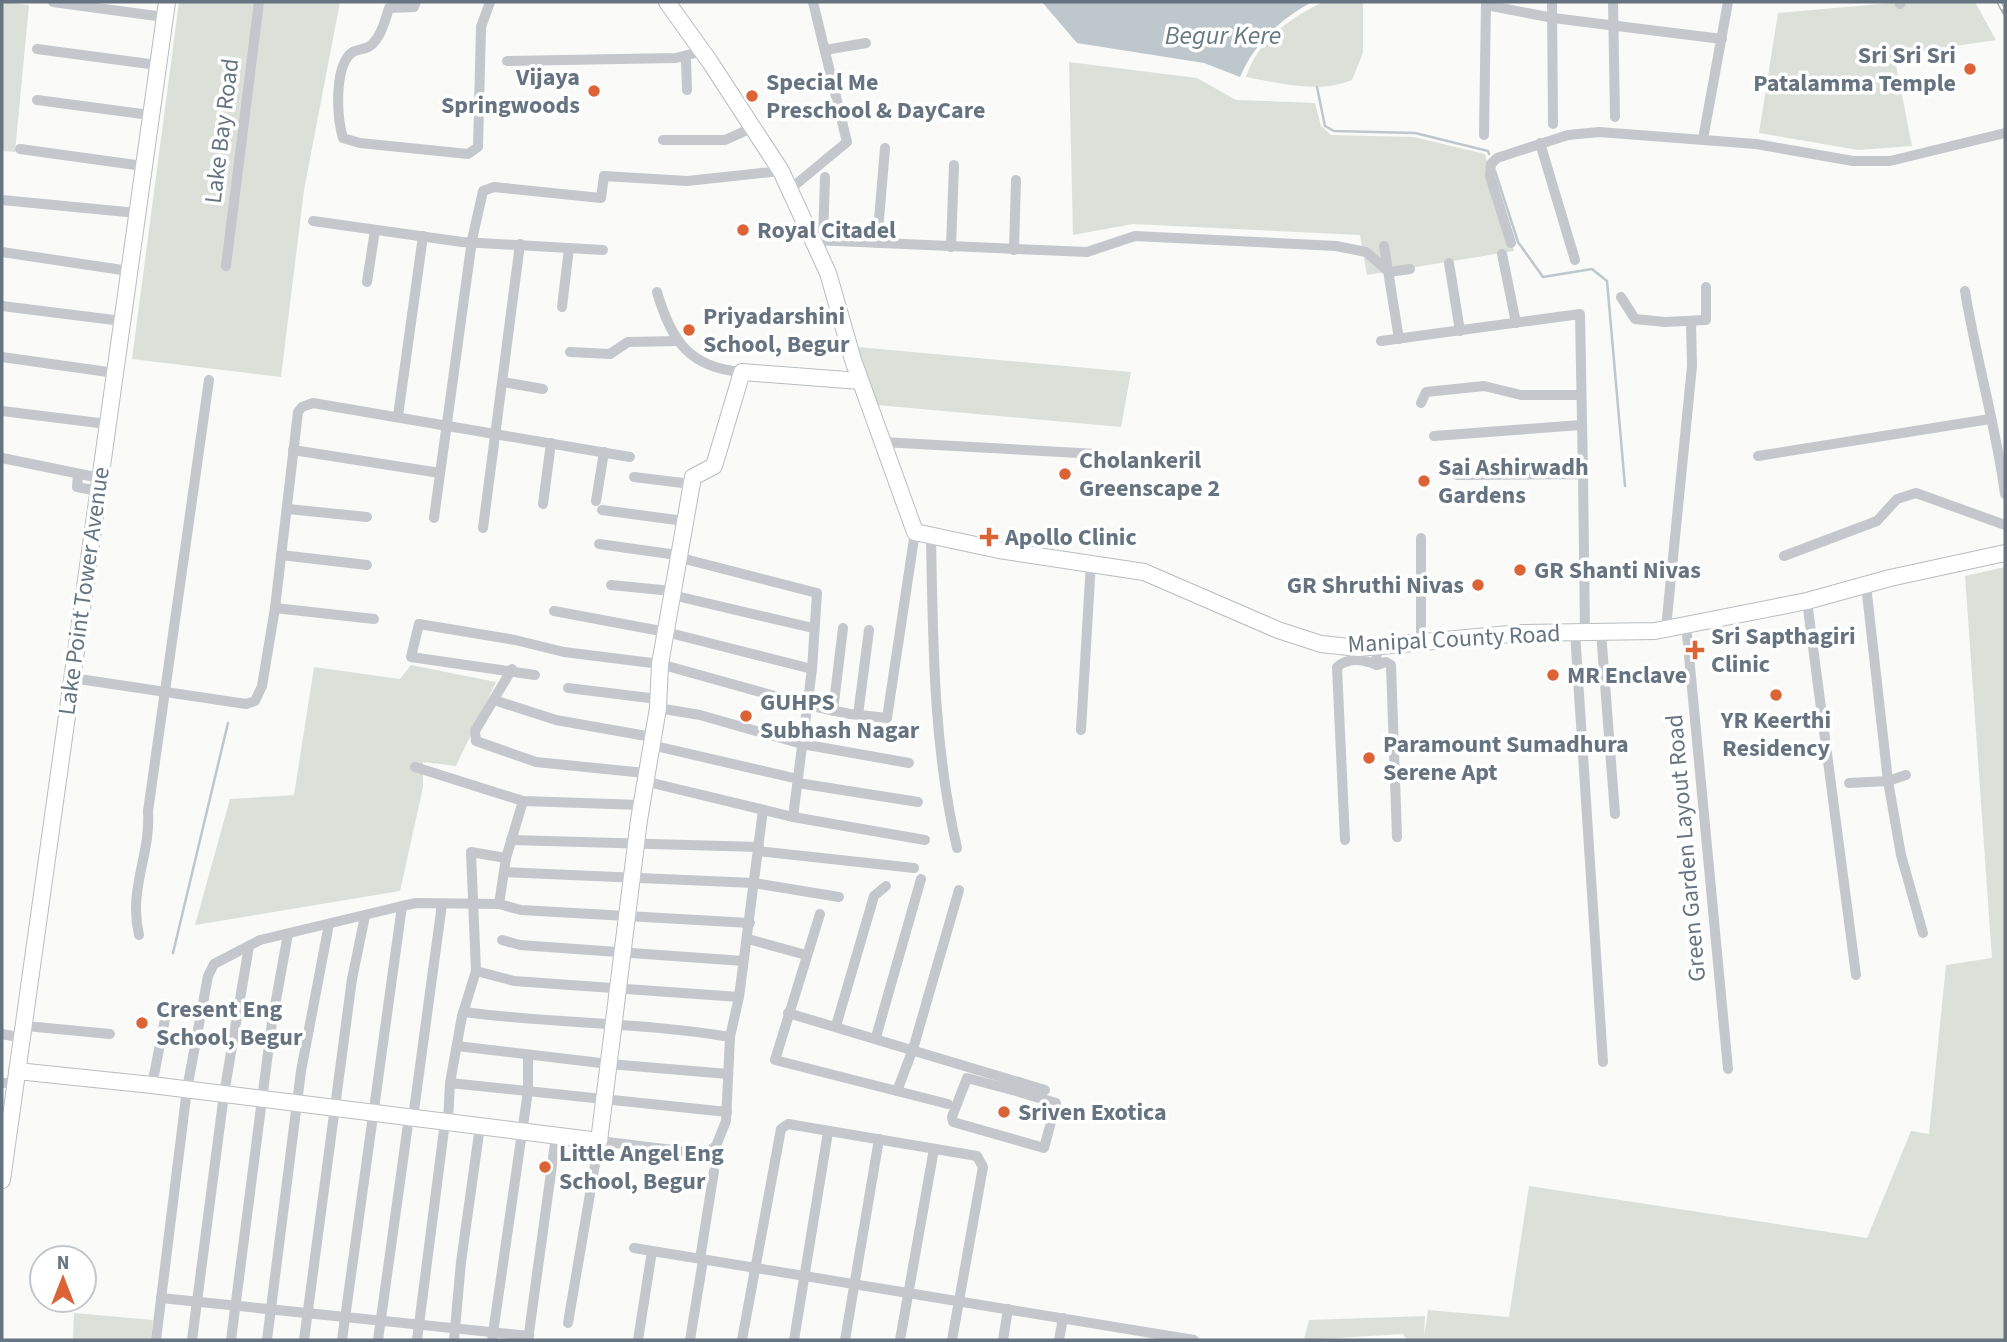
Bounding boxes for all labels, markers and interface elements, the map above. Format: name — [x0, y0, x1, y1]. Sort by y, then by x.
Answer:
water label: Begur Kere — [1165, 17, 1281, 54]
place label: Sri Sri Sri Patalamma Temple — [1753, 38, 1956, 101]
street label: Lake Bay Road — [196, 57, 248, 205]
place label: Vijaya Springwoods — [441, 60, 580, 123]
marker: Sri Sri Sri Patalamma Temple — [1962, 61, 1978, 77]
place label: Special Me Preschool & DayCare — [766, 65, 985, 128]
marker: Vijaya Springwoods — [586, 83, 602, 99]
marker: Special Me Preschool & DayCare — [744, 88, 760, 104]
place label: Royal Citadel — [757, 213, 896, 248]
marker: Royal Citadel — [735, 222, 751, 238]
place label: Priyadarshini School, Begur — [703, 299, 850, 362]
marker: Priyadarshini School, Begur — [681, 322, 697, 338]
place label: Cholankeril Greenscape 2 — [1079, 443, 1220, 506]
place label: Sai Ashirwadh Gardens — [1438, 450, 1589, 513]
street label: Lake Point Tower Avenue — [49, 465, 119, 717]
marker: Cholankeril Greenscape 2 — [1057, 466, 1073, 482]
marker: Sai Ashirwadh Gardens — [1416, 473, 1432, 489]
place label: Apollo Clinic — [1004, 520, 1137, 555]
marker: Apollo Clinic — [979, 527, 999, 547]
place label: GR Shanti Nivas — [1534, 553, 1701, 588]
marker: GR Shanti Nivas — [1512, 562, 1528, 578]
place label: GR Shruthi Nivas — [1287, 568, 1464, 603]
marker: GR Shruthi Nivas — [1470, 577, 1486, 593]
street label: Manipal County Road — [1347, 616, 1561, 662]
place label: Sri Sapthagiri Clinic — [1711, 619, 1856, 682]
marker: Sri Sapthagiri Clinic — [1685, 640, 1705, 660]
place label: MR Enclave — [1567, 658, 1687, 693]
marker: MR Enclave — [1545, 667, 1561, 683]
place label: GUHPS Subhash Nagar — [760, 685, 920, 748]
marker: YR Keerthi Residency — [1768, 687, 1784, 703]
place label: YR Keerthi Residency — [1720, 703, 1831, 766]
marker: GUHPS Subhash Nagar — [738, 708, 754, 724]
street label: Green Garden Layout Road — [1657, 713, 1715, 983]
place label: Paramount Sumadhura Serene Apt — [1383, 727, 1629, 790]
marker: Paramount Sumadhura Serene Apt — [1361, 750, 1377, 766]
place label: Cresent Eng School, Begur — [156, 992, 303, 1055]
marker: Cresent Eng School, Begur — [134, 1015, 150, 1031]
place label: Sriven Exotica — [1018, 1095, 1167, 1130]
marker: Sriven Exotica — [996, 1104, 1012, 1120]
place label: Little Angel Eng School, Begur — [559, 1136, 724, 1199]
marker: Little Angel Eng School, Begur — [537, 1159, 553, 1175]
north arrow — [28, 1244, 98, 1314]
text: N — [57, 1250, 69, 1277]

